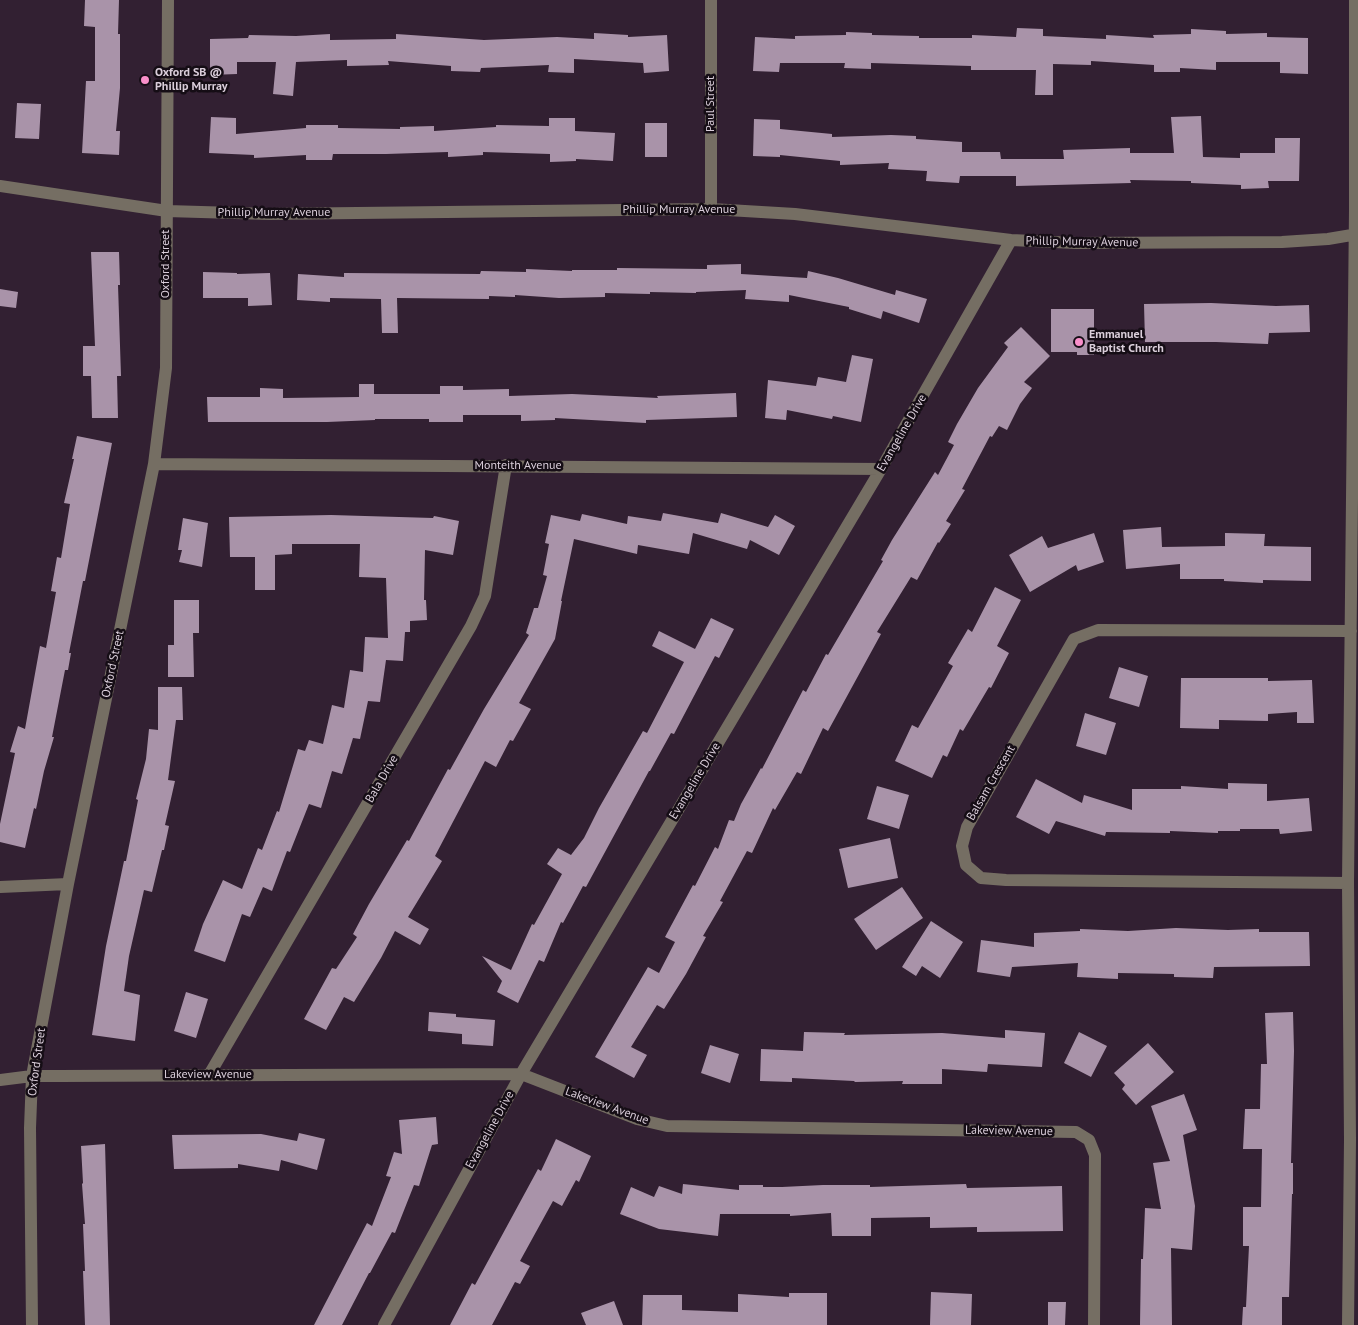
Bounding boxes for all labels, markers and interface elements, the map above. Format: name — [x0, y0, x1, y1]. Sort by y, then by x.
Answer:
place label: Oxford SB @ Phillip Murray — [155, 66, 228, 94]
marker: Oxford SB @ Phillip Murray — [139, 74, 151, 86]
street label: Paul Street — [704, 76, 718, 132]
street label: Phillip Murray Avenue — [623, 203, 735, 217]
street label: Phillip Murray Avenue — [218, 206, 330, 220]
street label: Oxford Street — [159, 230, 173, 298]
street label: Phillip Murray Avenue — [1026, 234, 1138, 250]
place label: Emmanuel Baptist Church — [1089, 328, 1164, 356]
marker: Emmanuel Baptist Church — [1073, 336, 1085, 348]
street label: Evangeline Drive — [874, 392, 930, 474]
street label: Monteith Avenue — [474, 459, 562, 473]
street label: Oxford Street — [99, 629, 127, 699]
street label: Evangeline Drive — [666, 740, 724, 822]
street label: Balsam Crescent — [964, 743, 1018, 823]
street label: Bala Drive — [363, 753, 401, 805]
street label: Oxford Street — [25, 1027, 49, 1097]
street label: Lakeview Avenue — [164, 1068, 252, 1082]
street label: Lakeview Avenue — [563, 1084, 651, 1128]
street label: Evangeline Drive — [463, 1089, 517, 1171]
street label: Lakeview Avenue — [965, 1123, 1053, 1139]

